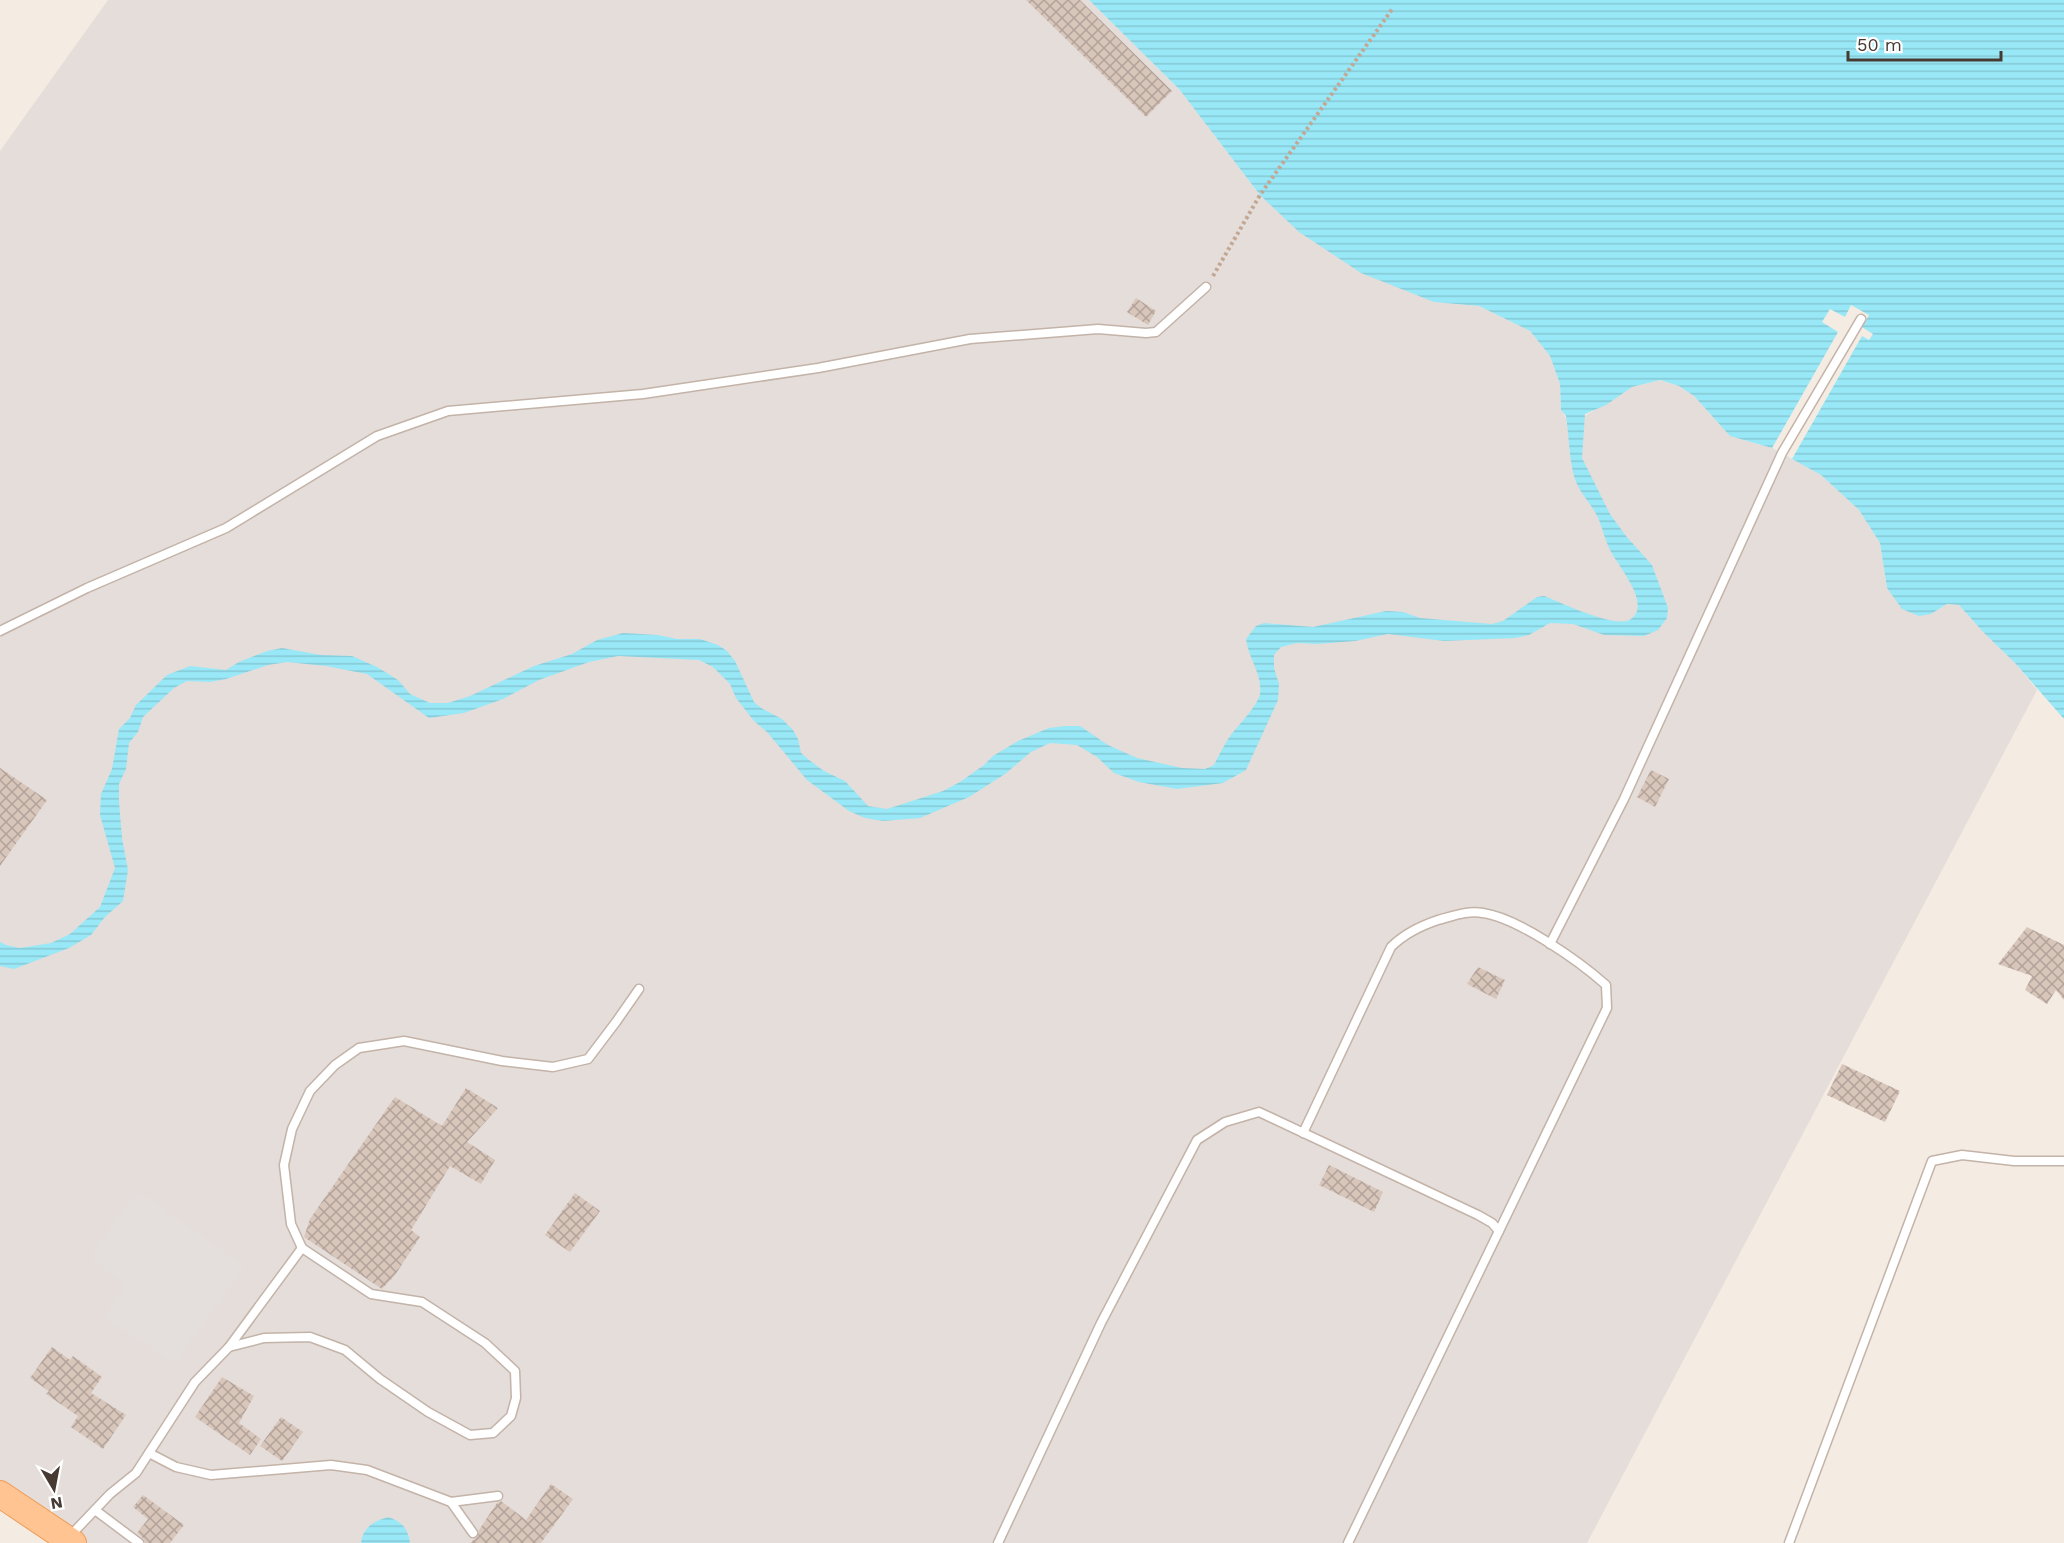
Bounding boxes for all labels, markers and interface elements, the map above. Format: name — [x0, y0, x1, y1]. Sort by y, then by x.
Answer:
scale bar — [1848, 24, 2001, 62]
text: 50 m — [1857, 34, 1902, 55]
north arrow — [24, 1459, 84, 1519]
text: N — [49, 1493, 64, 1514]

